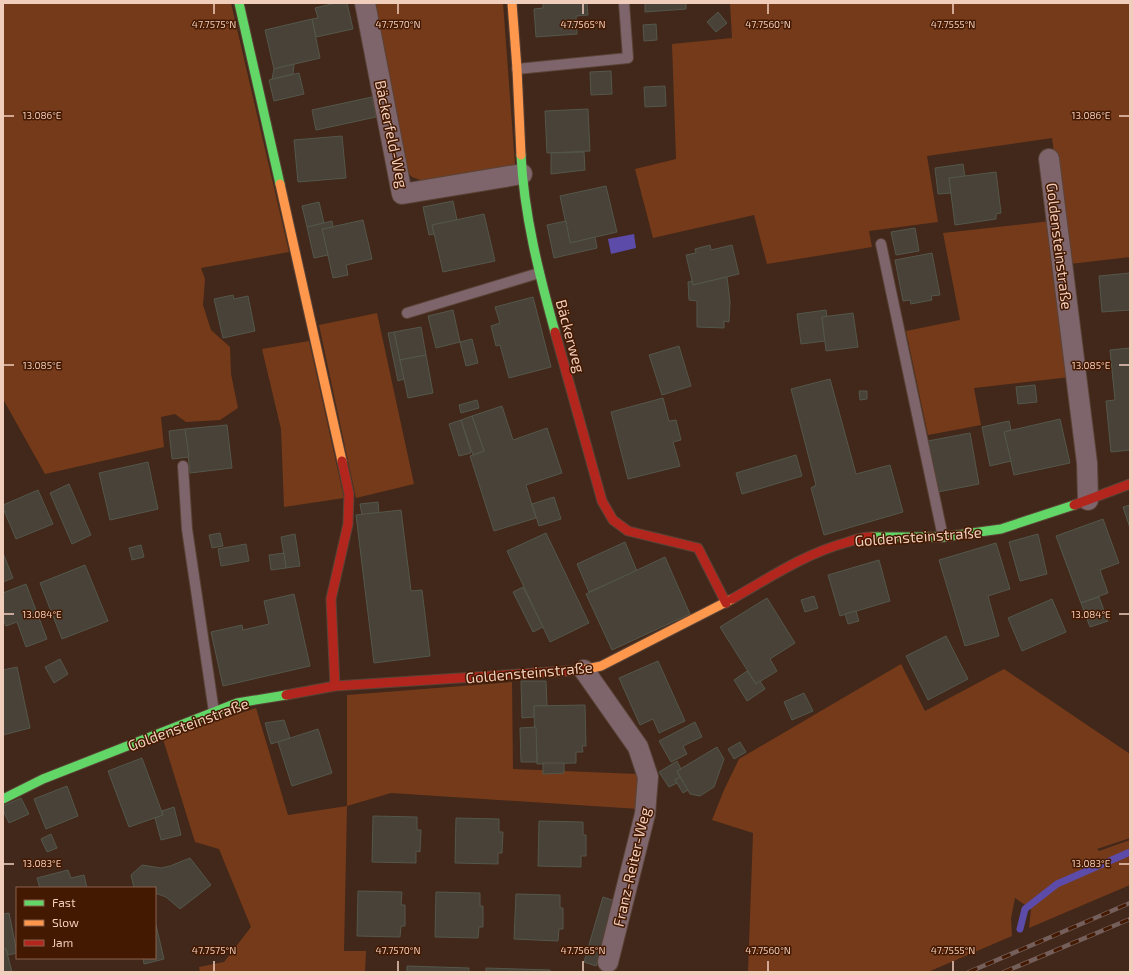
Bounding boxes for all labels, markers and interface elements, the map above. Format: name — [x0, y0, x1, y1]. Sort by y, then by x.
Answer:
text: 47.7575°N — [192, 18, 236, 30]
text: 47.7570°N — [375, 18, 421, 30]
text: 47.7565°N — [561, 18, 605, 30]
text: 47.7560°N — [745, 18, 791, 30]
text: 47.7555°N — [931, 18, 975, 30]
street label: Bäckerfeld-Weg — [372, 78, 412, 190]
text: 13.086°E — [23, 109, 62, 121]
text: 13.086°E — [1072, 109, 1111, 121]
street label: Goldensteinstraße — [1043, 182, 1077, 310]
street label: Bäckerweg — [553, 297, 590, 375]
text: 13.085°E — [23, 359, 62, 371]
text: 13.085°E — [1072, 359, 1111, 371]
street label: Goldensteinstraße — [854, 523, 982, 549]
text: 13.084°E — [22, 608, 62, 620]
text: 13.084°E — [1071, 608, 1111, 620]
street label: Goldensteinstraße — [465, 657, 593, 687]
street label: Goldensteinstraße — [125, 694, 251, 754]
street label: Franz-Reiter-Weg — [609, 805, 654, 928]
text: 13.083°E — [23, 857, 62, 869]
text: 13.083°E — [1072, 857, 1111, 869]
legend — [16, 887, 156, 959]
text: Fast — [52, 895, 76, 909]
text: Slow — [52, 915, 79, 929]
text: Jam — [52, 935, 73, 949]
text: 47.7575°N — [192, 944, 236, 956]
text: 47.7570°N — [375, 944, 421, 956]
text: 47.7565°N — [561, 944, 605, 956]
text: 47.7560°N — [745, 944, 791, 956]
text: 47.7555°N — [931, 944, 975, 956]

